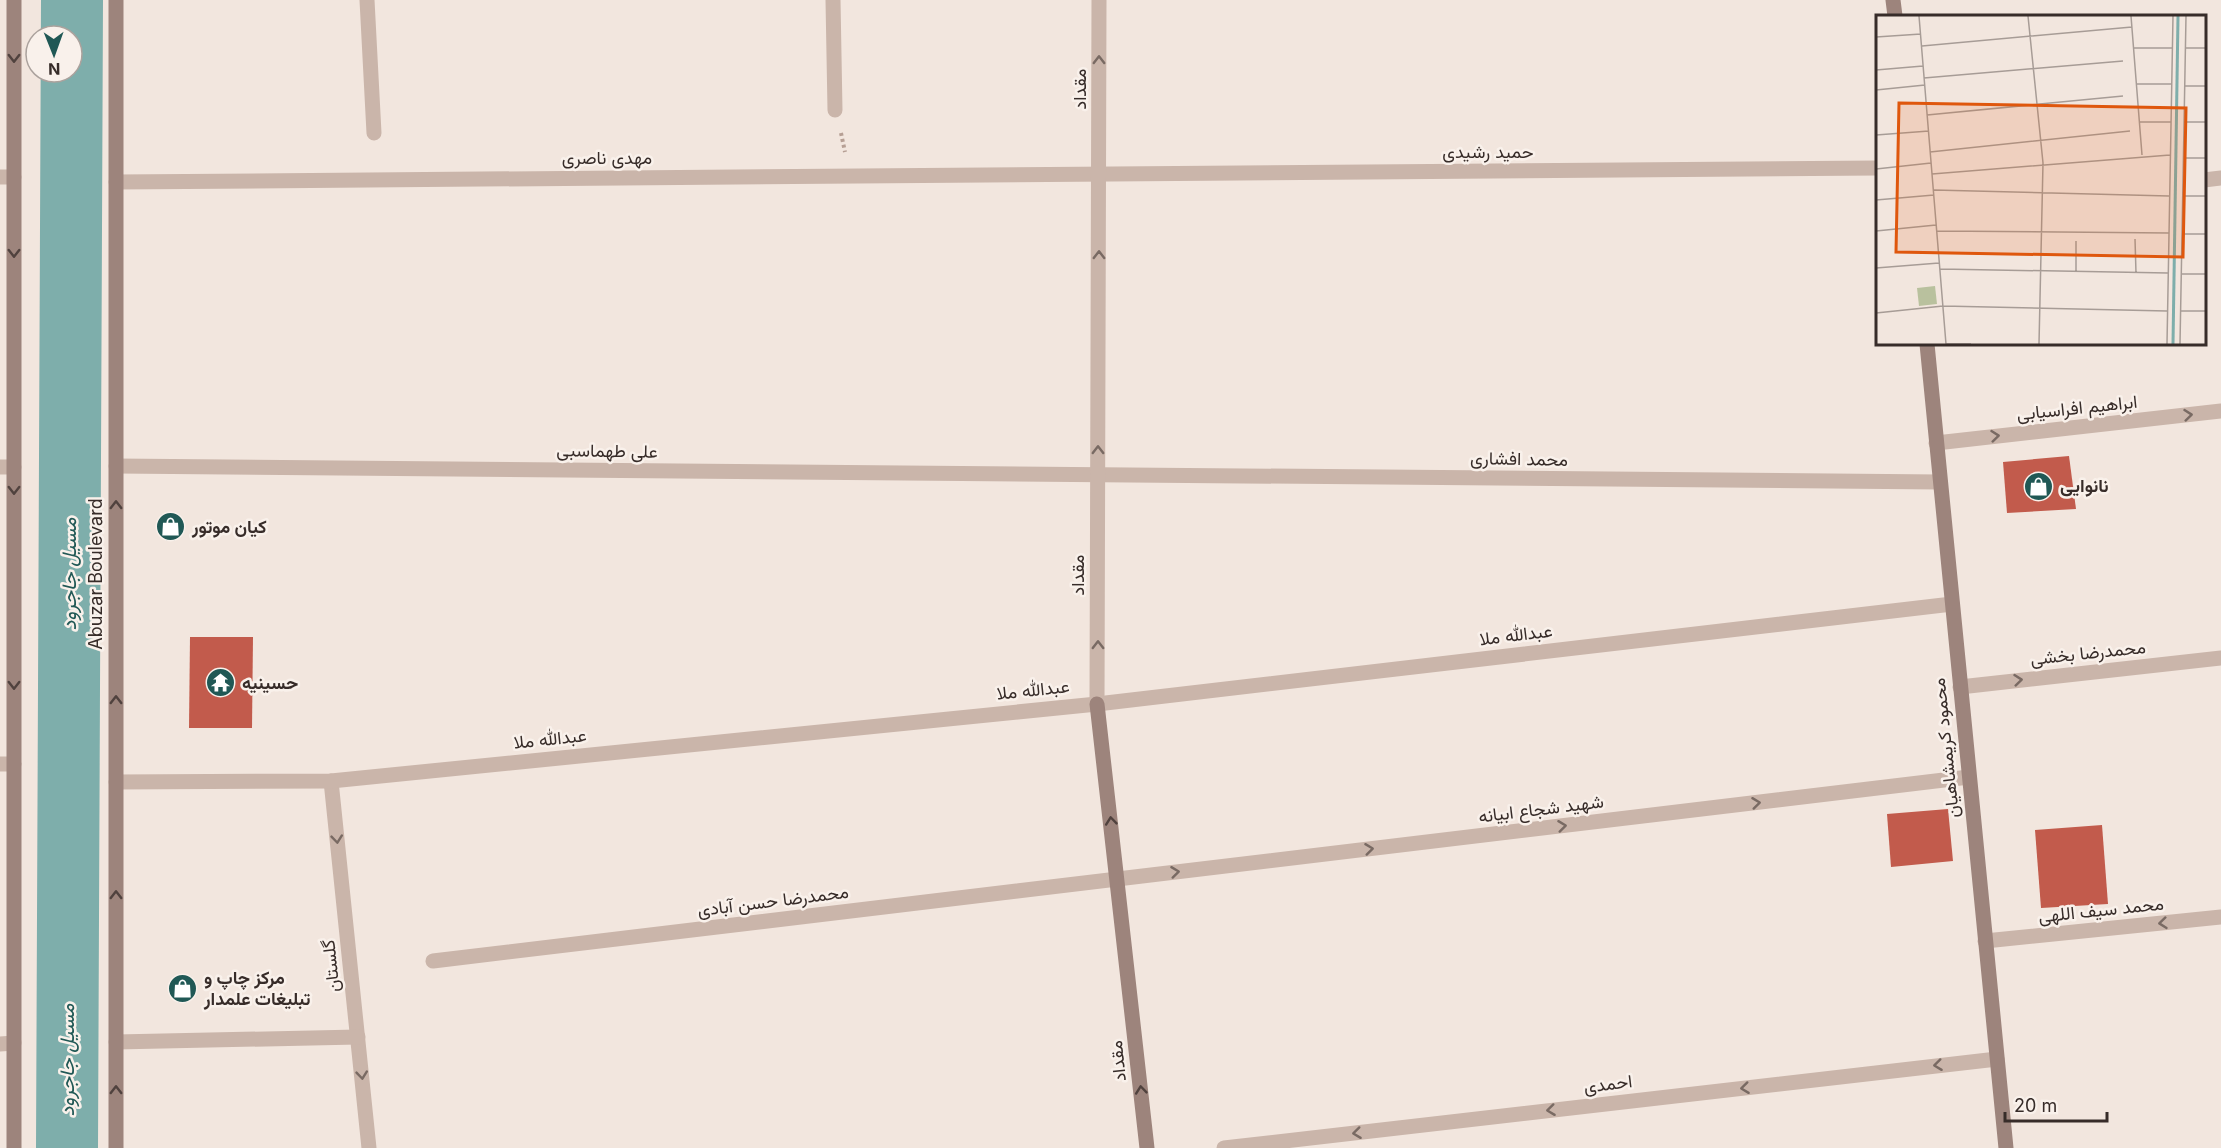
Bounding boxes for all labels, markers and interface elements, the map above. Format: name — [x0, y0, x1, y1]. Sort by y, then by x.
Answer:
inset map — [1876, 15, 2206, 345]
north arrow — [24, 24, 84, 84]
one-way arrow — [8, 54, 20, 63]
one-way arrow — [1093, 56, 1105, 65]
text: N — [48, 59, 61, 79]
street label: مقداد — [1069, 69, 1090, 109]
street label: حمید رشیدی — [1442, 141, 1534, 163]
street label: مهدی ناصری — [562, 147, 652, 169]
one-way arrow — [8, 249, 20, 258]
one-way arrow — [1093, 251, 1105, 260]
street label: ابراهیم افراسیابی — [2016, 391, 2139, 426]
one-way arrow — [2184, 409, 2193, 422]
one-way arrow — [1990, 430, 1999, 443]
street label: علی طهماسبی — [556, 439, 658, 463]
one-way arrow — [1092, 446, 1104, 455]
street label: محمد افشاری — [1470, 447, 1568, 471]
shop icon: نانوایی — [2023, 470, 2055, 502]
place label: نانوایی — [2060, 475, 2108, 497]
one-way arrow — [8, 486, 20, 495]
street label: Abuzar Boulevard — [85, 498, 106, 650]
one-way arrow — [110, 500, 122, 509]
shop icon: کیان موتور — [155, 511, 187, 543]
place label: کیان موتور — [191, 516, 267, 538]
water label: مسیل جاجرود — [57, 517, 82, 630]
street label: مقداد — [1067, 555, 1088, 595]
street label: عبدالله ملا — [1478, 620, 1554, 649]
street label: محمدرضا بخشی — [2029, 636, 2147, 670]
one-way arrow — [1092, 641, 1104, 650]
temple icon: حسینیه — [205, 667, 237, 699]
place label: حسینیه — [242, 672, 298, 694]
street label: عبدالله ملا — [995, 675, 1071, 704]
one-way arrow — [2014, 675, 2023, 687]
street label: محمود کریمشاهیان — [1928, 677, 1964, 819]
one-way arrow — [8, 681, 20, 690]
one-way arrow — [110, 695, 122, 704]
street label: عبدالله ملا — [512, 724, 588, 753]
street label: شهید شجاع ابیانه — [1477, 790, 1605, 829]
one-way arrow — [1751, 797, 1761, 809]
one-way arrow — [1105, 817, 1117, 826]
one-way arrow — [1558, 820, 1567, 833]
one-way arrow — [330, 834, 343, 844]
one-way arrow — [1364, 843, 1373, 856]
one-way arrow — [1171, 867, 1180, 879]
street label: محمدرضا حسن آبادی — [696, 881, 850, 921]
one-way arrow — [110, 890, 122, 899]
street label: محمد سیف اللهی — [2037, 892, 2165, 928]
one-way arrow — [2158, 916, 2167, 929]
street label: گلستان — [317, 939, 344, 993]
place label: مرکز چاپ و تبلیغات علمدار — [203, 967, 311, 1010]
shop icon: مرکز چاپ و تبلیغات علمدار — [167, 972, 199, 1004]
water label: مسیل جاجرود — [55, 1003, 80, 1116]
street label: مقداد — [1105, 1040, 1130, 1082]
one-way arrow — [1934, 1059, 1943, 1071]
one-way arrow — [355, 1070, 368, 1079]
street label: احمدی — [1582, 1070, 1634, 1098]
one-way arrow — [1740, 1081, 1749, 1094]
one-way arrow — [110, 1085, 122, 1094]
one-way arrow — [1135, 1085, 1148, 1094]
scale bar — [2005, 1085, 2107, 1123]
text: 20 m — [2014, 1095, 2057, 1116]
one-way arrow — [1546, 1103, 1556, 1116]
one-way arrow — [1353, 1126, 1362, 1138]

